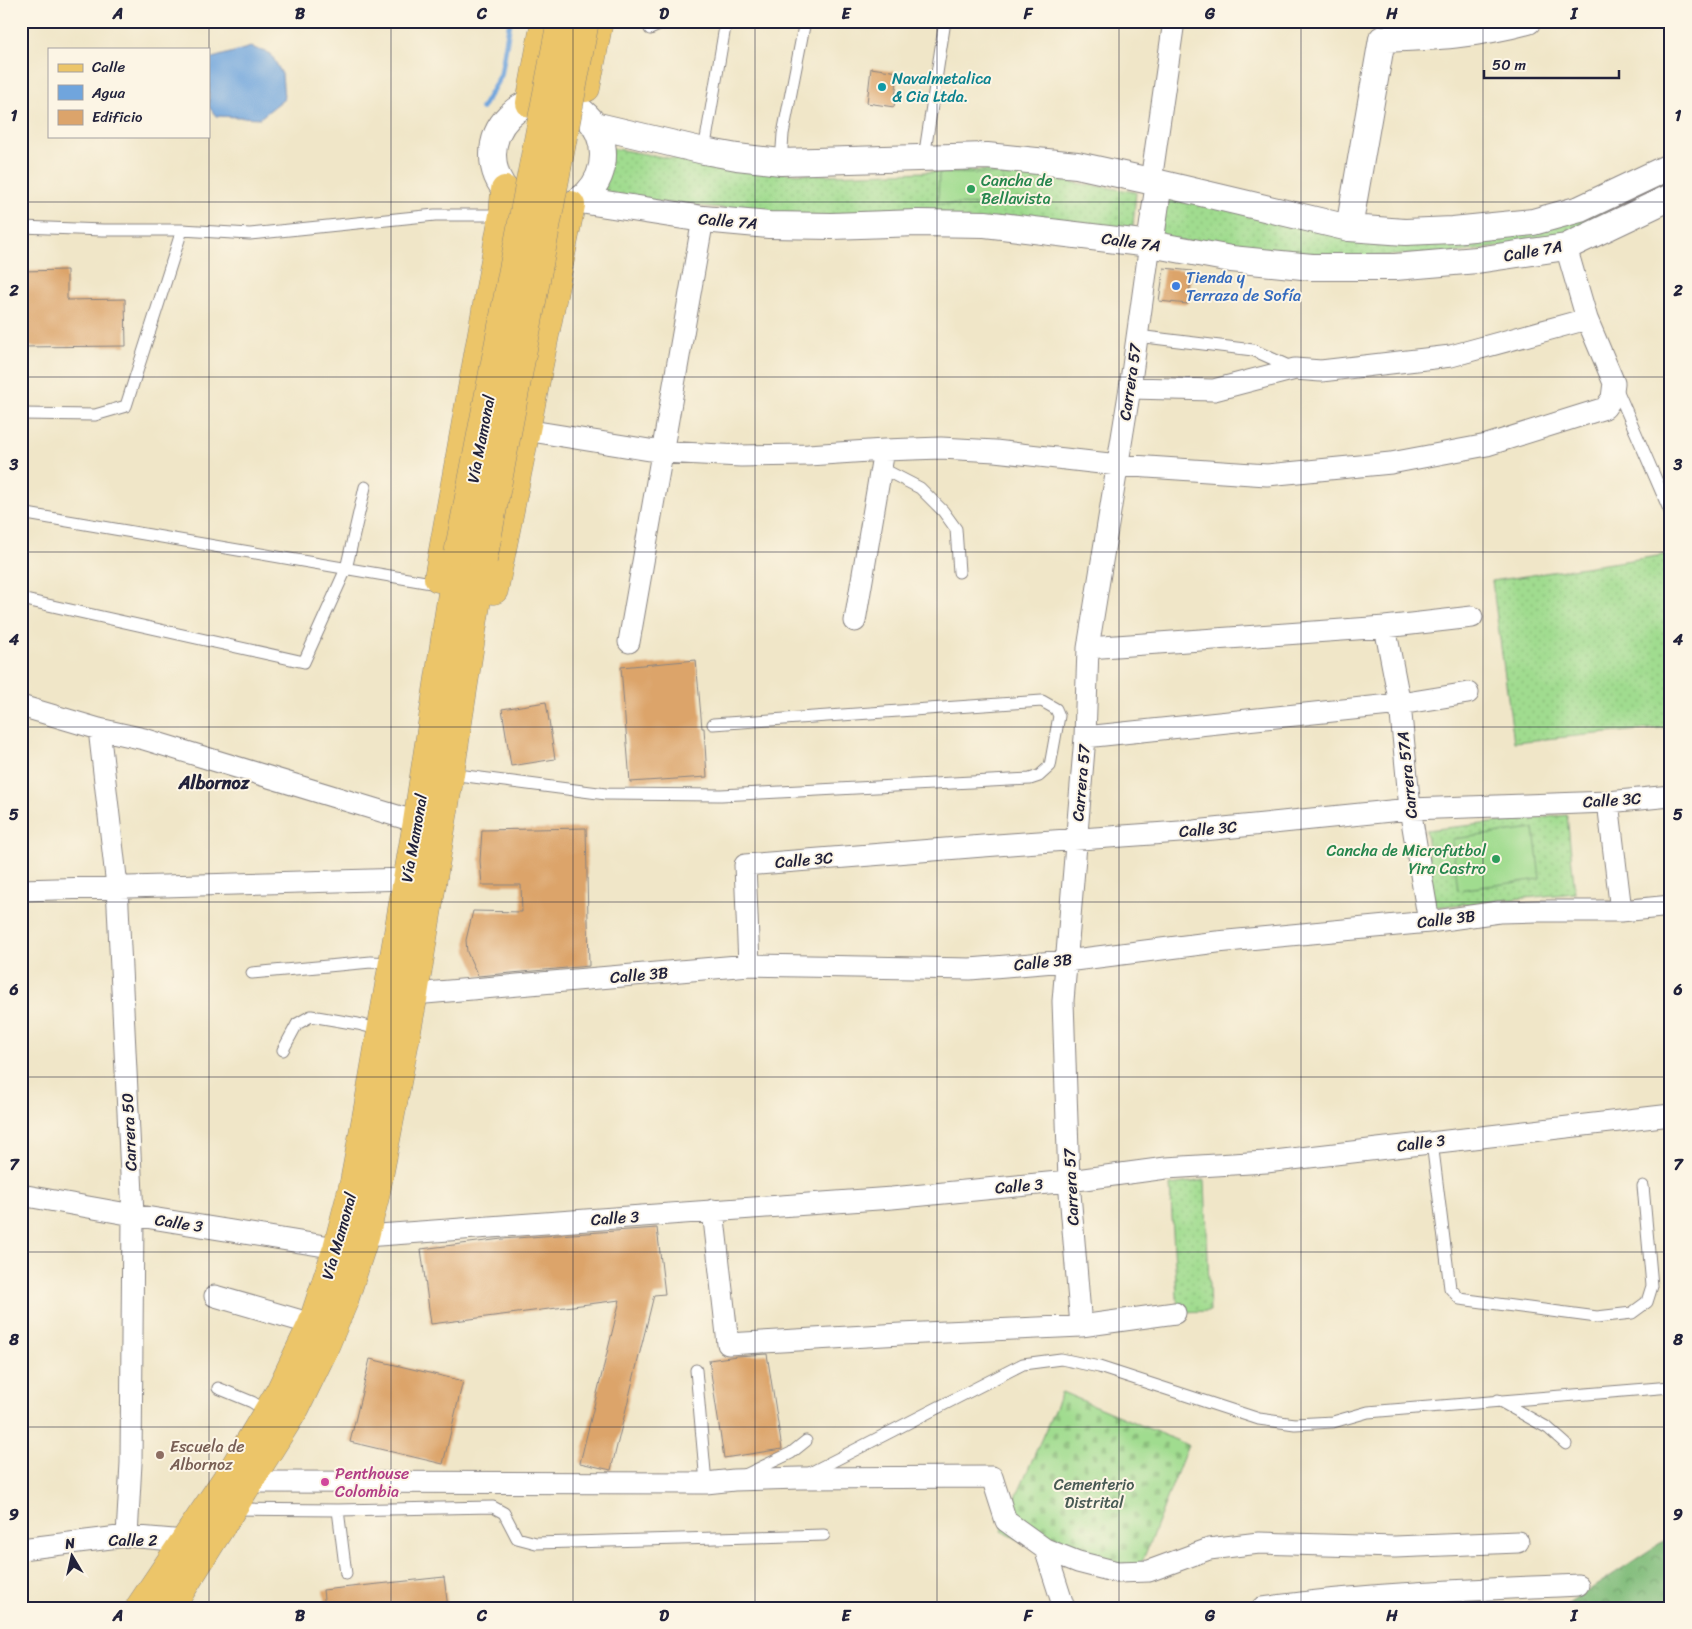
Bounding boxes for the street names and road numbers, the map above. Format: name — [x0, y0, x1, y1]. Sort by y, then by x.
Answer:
street label: Calle 7A — [697, 204, 759, 238]
street label: Calle 7A — [1100, 224, 1162, 260]
street label: Calle 7A — [1501, 232, 1565, 270]
street label: Carrera 57 — [1110, 341, 1150, 422]
street label: Vía Mamonal — [458, 392, 504, 486]
street label: Carrera 57A — [1388, 730, 1426, 820]
street label: Carrera 57 — [1063, 743, 1099, 823]
street label: Calle 3C — [1582, 784, 1642, 816]
street label: Vía Mamonal — [392, 791, 436, 884]
street label: Calle 3C — [1178, 812, 1238, 846]
street label: Calle 3C — [774, 843, 834, 877]
street label: Calle 3B — [1415, 901, 1477, 937]
street label: Calle 3B — [1012, 945, 1074, 979]
street label: Calle 3B — [609, 958, 669, 992]
street label: Carrera 50 — [112, 1092, 146, 1172]
street label: Calle 3 — [1395, 1126, 1447, 1160]
street label: Carrera 57 — [1054, 1147, 1087, 1226]
street label: Calle 3 — [994, 1169, 1045, 1203]
street label: Vía Mamonal — [313, 1189, 365, 1283]
street label: Calle 3 — [590, 1202, 640, 1234]
street label: Calle 3 — [153, 1205, 205, 1241]
street label: Calle 2 — [109, 1526, 157, 1555]

